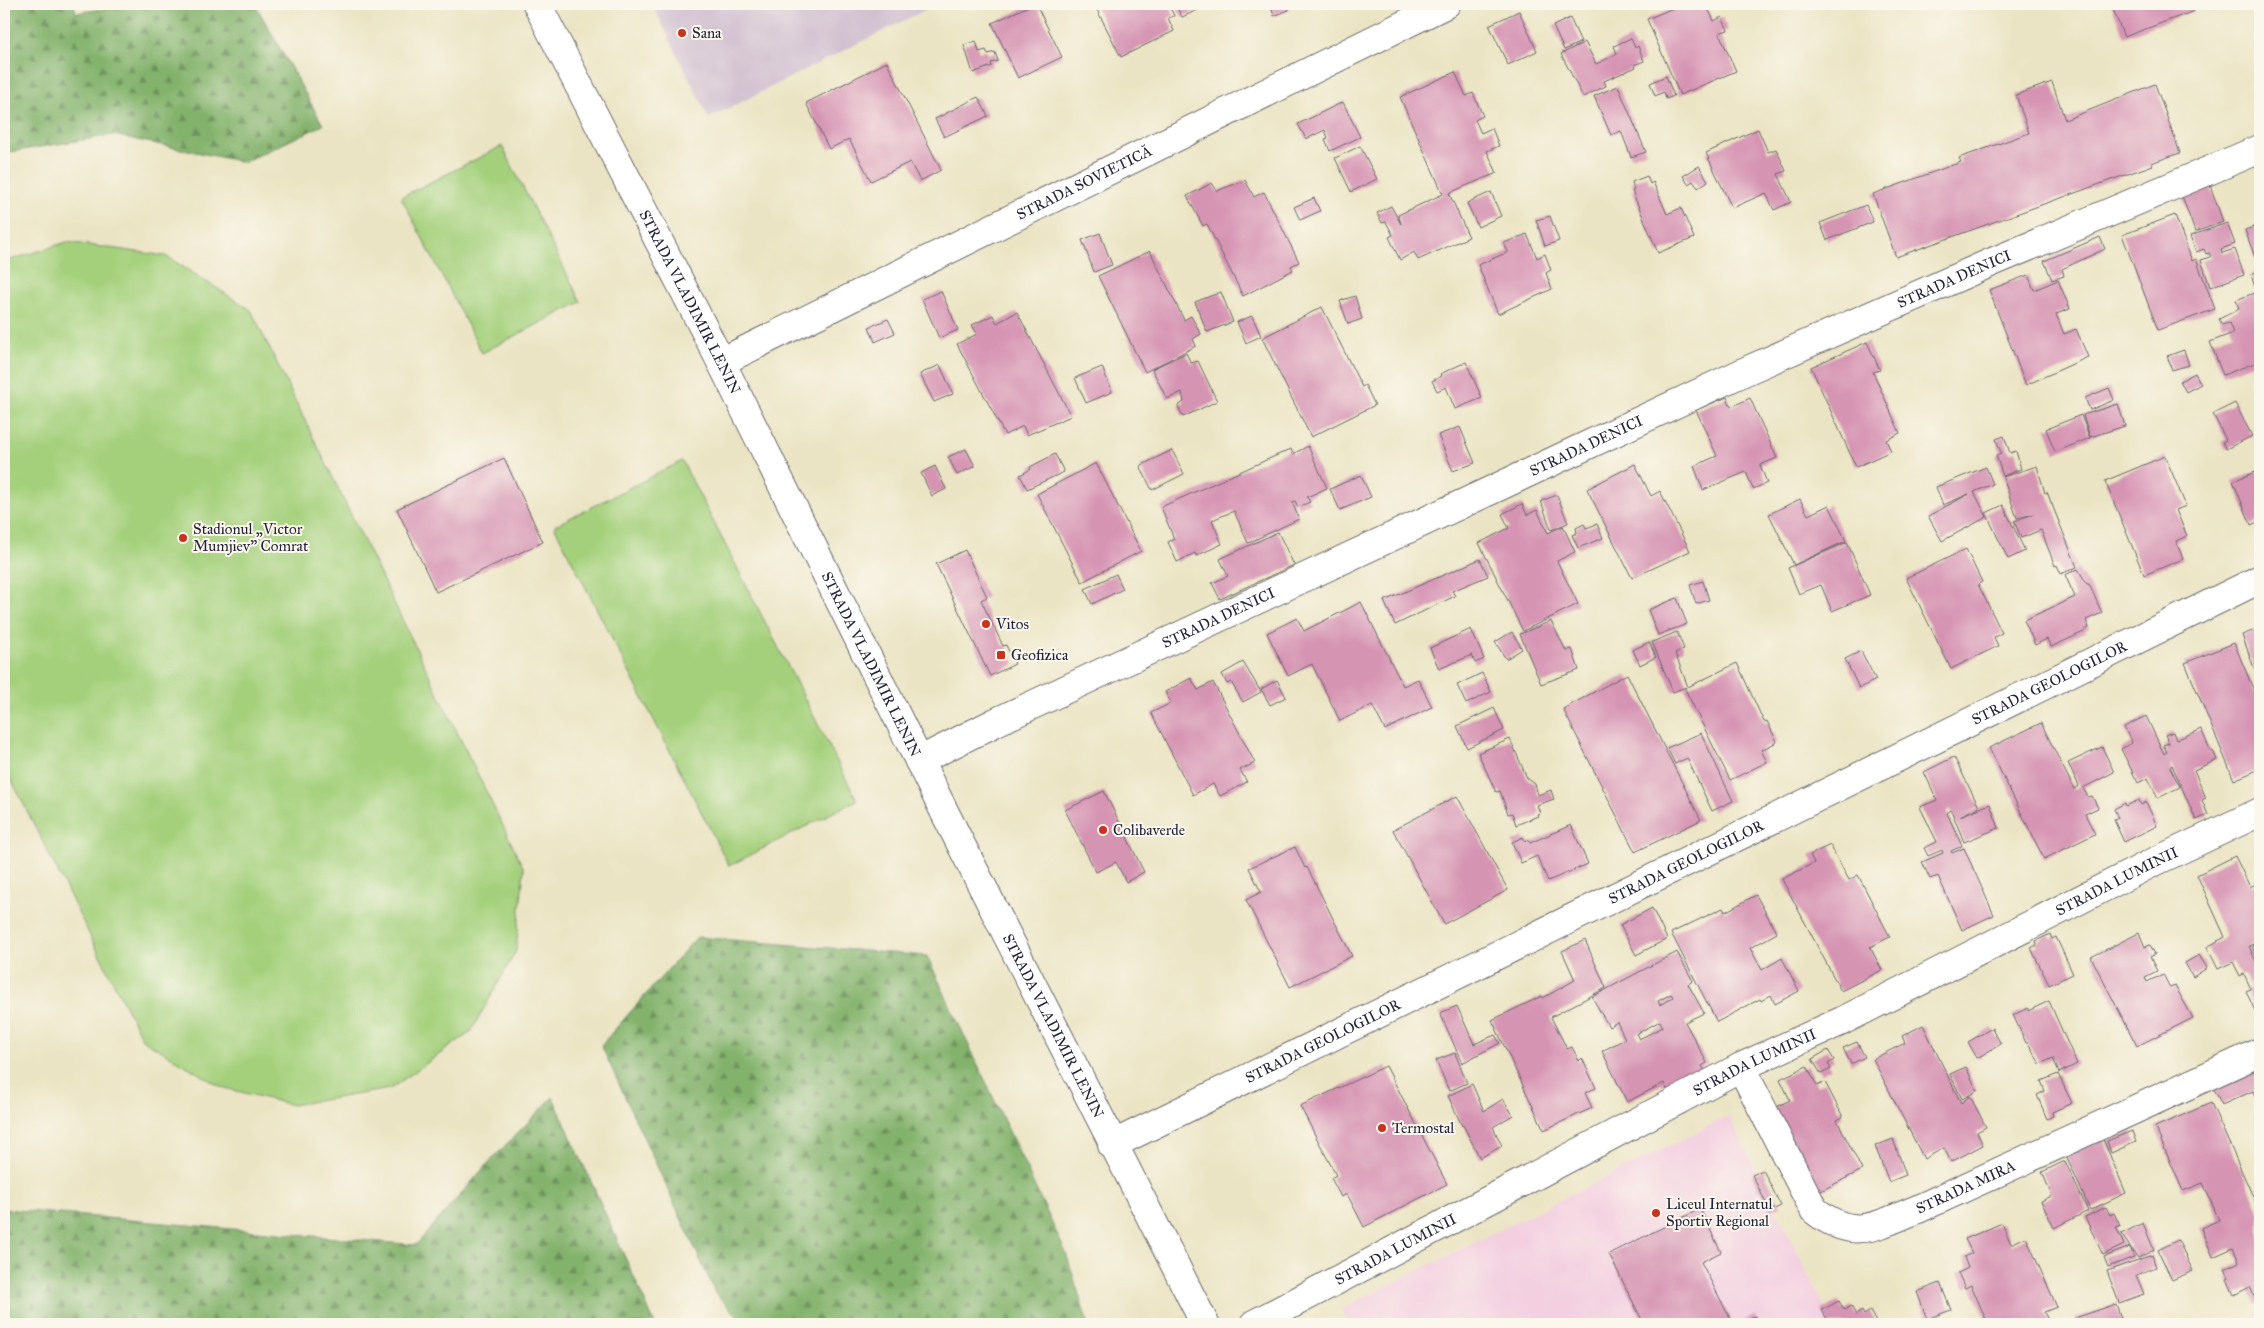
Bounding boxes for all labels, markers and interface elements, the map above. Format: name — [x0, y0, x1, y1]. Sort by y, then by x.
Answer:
place label: Sana — [692, 24, 722, 42]
marker: Sana — [676, 27, 688, 39]
street label: STRADA SOVIETICĂ — [1013, 142, 1155, 224]
street label: STRADA VLADIMIR LENIN — [635, 207, 745, 397]
street label: STRADA DENICI — [1894, 246, 2014, 312]
street label: STRADA DENICI — [1527, 412, 1646, 480]
place label: Stadionul „Victor Mumjiev” Comrat — [193, 520, 309, 555]
marker: Stadionul „Victor Mumjiev” Comrat — [177, 532, 189, 544]
street label: STRADA VLADIMIR LENIN — [818, 569, 925, 760]
street label: STRADA DENICI — [1159, 584, 1278, 652]
place label: Vitos — [995, 615, 1029, 633]
marker: Vitos — [980, 618, 992, 630]
street label: STRADA GEOLOGILOR — [1969, 637, 2130, 729]
place label: Geofizica — [1011, 646, 1069, 664]
marker: Geofizica — [995, 649, 1007, 661]
street label: STRADA GEOLOGILOR — [1606, 816, 1767, 908]
place label: Colibaverde — [1113, 821, 1185, 839]
marker: Colibaverde — [1097, 824, 1109, 836]
street label: STRADA LUMINII — [2053, 843, 2181, 920]
street label: STRADA VLADIMIR LENIN — [999, 931, 1108, 1121]
street label: STRADA GEOLOGILOR — [1242, 995, 1404, 1087]
street label: STRADA LUMINII — [1690, 1025, 1819, 1100]
place label: Termostal — [1392, 1119, 1455, 1137]
marker: Termostal — [1376, 1122, 1388, 1134]
street label: STRADA MIRA — [1913, 1157, 2018, 1218]
place label: Liceul Internatul Sportiv Regional — [1666, 1195, 1773, 1230]
marker: Liceul Internatul Sportiv Regional — [1650, 1207, 1662, 1219]
street label: STRADA LUMINII — [1332, 1210, 1459, 1289]

